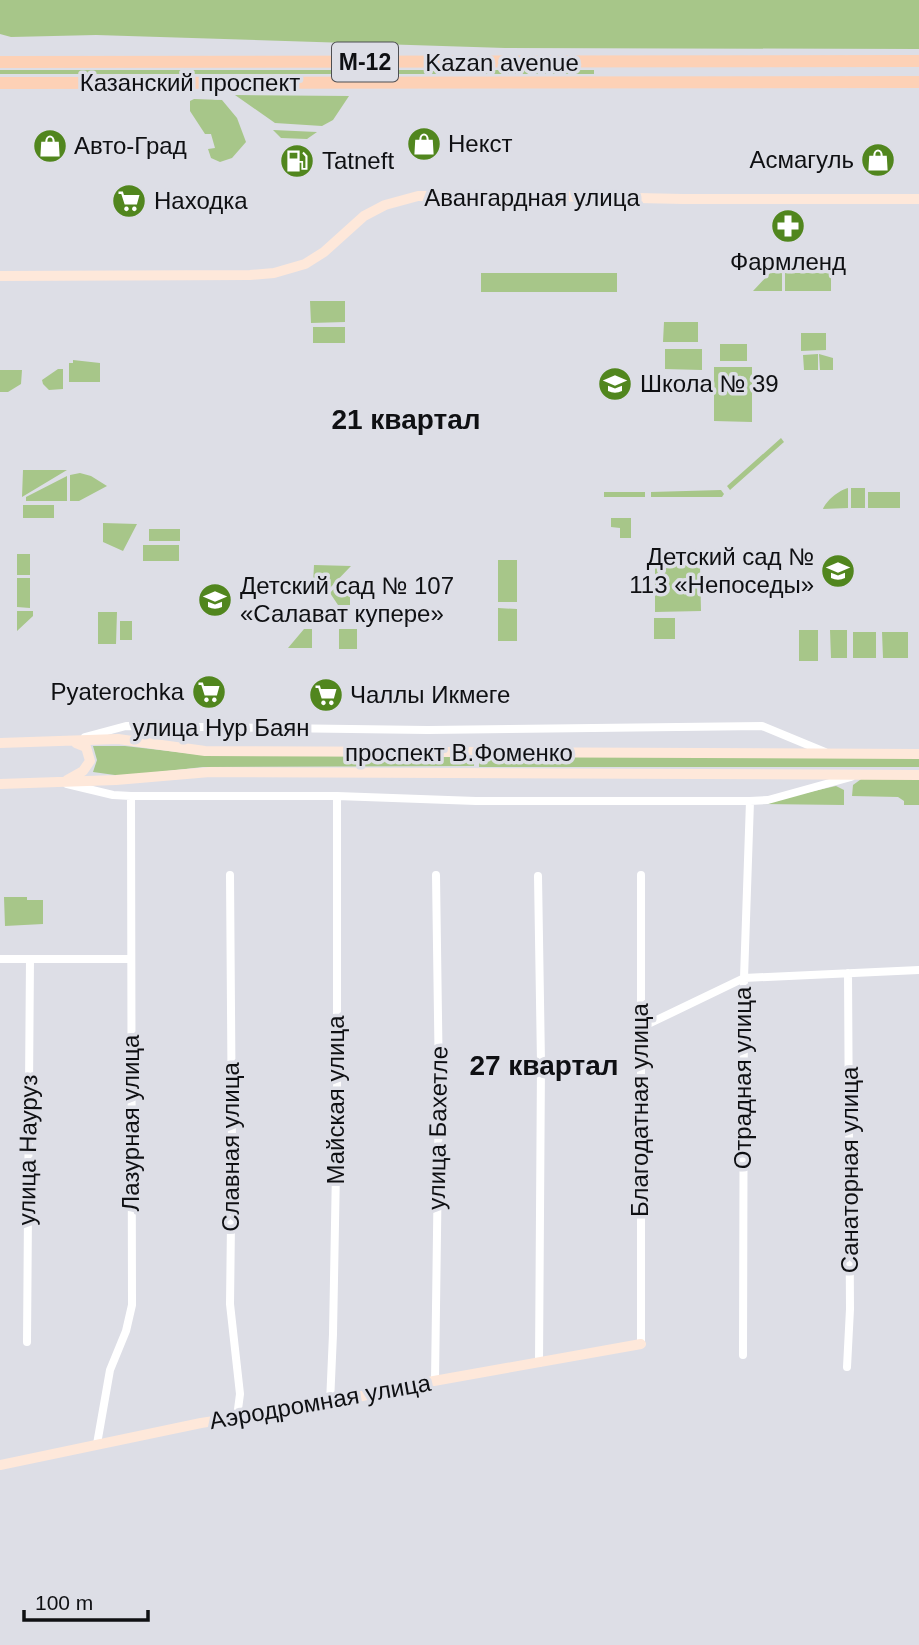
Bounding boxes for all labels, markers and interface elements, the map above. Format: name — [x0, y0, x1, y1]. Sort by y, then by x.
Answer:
road number: М-12 — [332, 43, 398, 82]
street label: Kazan avenue — [425, 49, 579, 76]
street label: Казанский проспект — [80, 69, 300, 96]
shop icon: Некст — [405, 125, 443, 163]
shop icon: Авто-Град — [31, 127, 69, 165]
place label: Некст — [448, 130, 512, 157]
place label: Авто-Град — [74, 132, 187, 159]
shop icon: Асмагуль — [859, 141, 897, 179]
fuel station icon: Tatneft — [278, 142, 316, 180]
place label: Асмагуль — [749, 146, 854, 173]
place label: Tatneft — [322, 147, 394, 174]
supermarket icon: Находка — [110, 182, 148, 220]
street label: Авангардная улица — [424, 184, 641, 211]
place label: Находка — [154, 187, 248, 214]
pharmacy icon: Фармленд — [769, 207, 807, 245]
place label: Фармленд — [730, 248, 846, 275]
school or university icon: Школа № 39 — [596, 365, 634, 403]
place label: Школа № 39 — [640, 370, 779, 397]
district label: 21 квартал — [331, 404, 481, 435]
place label: Детский сад № 113 «Непоседы» — [629, 543, 814, 598]
school or university icon: Детский сад № 113 «Непоседы» — [819, 552, 857, 590]
place label: Детский сад № 107 «Салават купере» — [240, 572, 454, 627]
school or university icon: Детский сад № 107 «Салават купере» — [196, 581, 234, 619]
supermarket icon: Pyaterochka — [190, 673, 228, 711]
supermarket icon: Чаллы Икмеге — [307, 676, 345, 714]
place label: Pyaterochka — [51, 678, 185, 705]
place label: Чаллы Икмеге — [350, 681, 510, 708]
street label: улица Нур Баян — [132, 714, 310, 741]
street label: проспект В.Фоменко — [345, 739, 573, 766]
street label: Отрадная улица — [729, 986, 756, 1169]
street label: Благодатная улица — [626, 1002, 653, 1217]
street label: Майская улица — [322, 1015, 349, 1185]
street label: Лазурная улица — [117, 1034, 144, 1211]
street label: улица Бахетле — [423, 1046, 452, 1210]
district label: 27 квартал — [469, 1050, 619, 1081]
street label: Славная улица — [217, 1062, 244, 1232]
street label: Санаторная улица — [836, 1066, 863, 1273]
street label: улица Науруз — [13, 1074, 42, 1226]
street label: Аэродромная улица — [207, 1369, 433, 1434]
scale bar — [24, 1578, 149, 1622]
text: 100 m — [35, 1591, 93, 1614]

